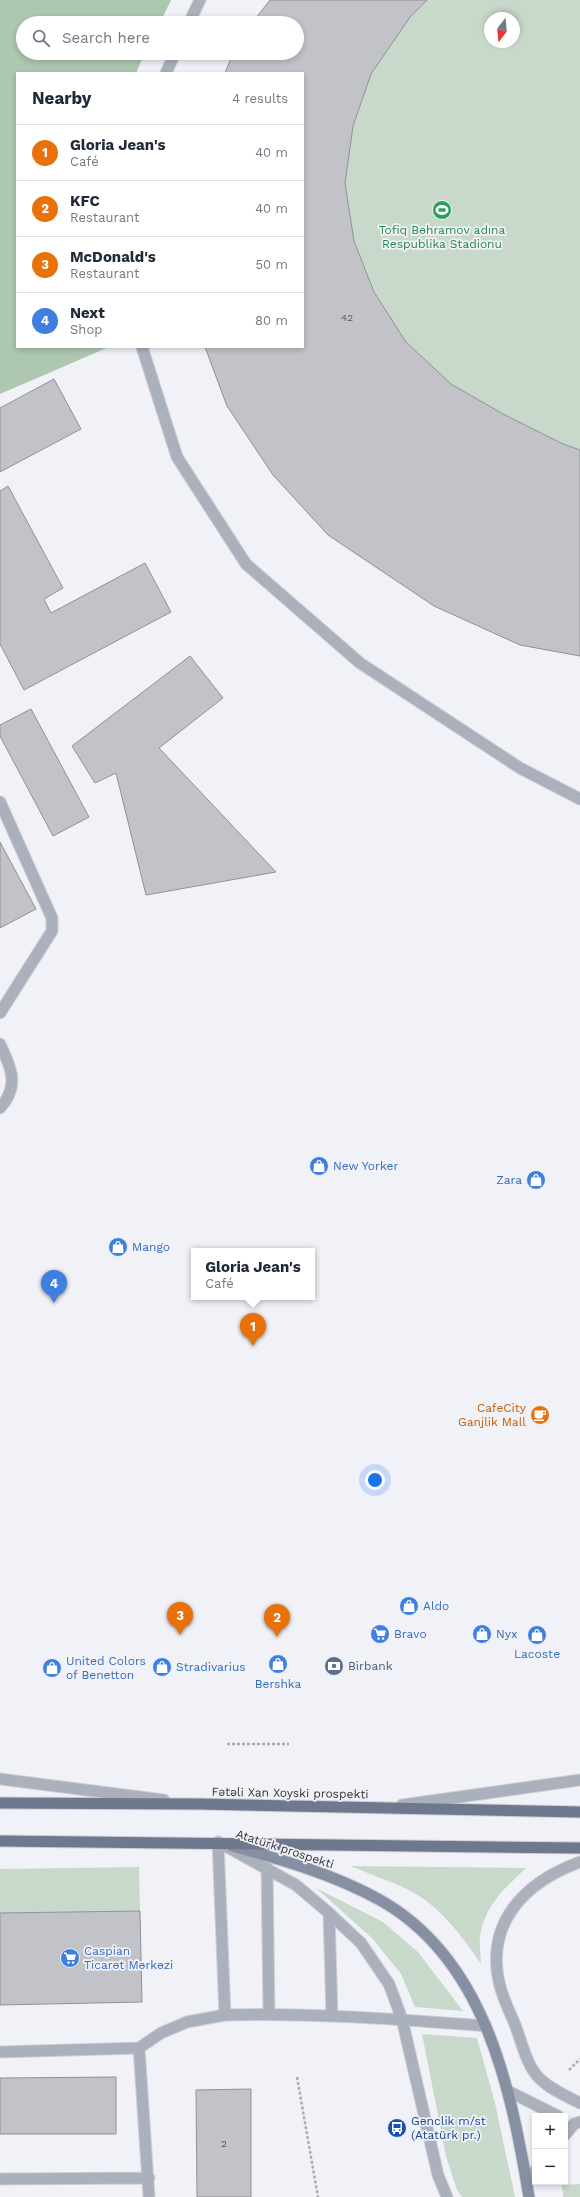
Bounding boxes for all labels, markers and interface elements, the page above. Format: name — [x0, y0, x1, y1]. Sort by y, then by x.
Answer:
north arrow — [484, 12, 520, 48]
search box — [16, 16, 304, 60]
icon: search — [30, 27, 52, 49]
text: Search here — [62, 29, 150, 47]
text: Nearby — [32, 88, 91, 108]
text: 4 results — [232, 91, 288, 106]
text: Gloria Jean's — [70, 136, 166, 154]
text: 1 — [42, 145, 48, 160]
text: 40 m — [255, 145, 288, 160]
text: Café — [70, 154, 99, 169]
text: KFC — [70, 192, 100, 210]
sports icon: Tofiq Bəhramov adına Respublika Stadionu — [431, 199, 453, 221]
text: 2 — [41, 201, 49, 216]
text: 40 m — [255, 201, 288, 216]
text: Restaurant — [70, 210, 140, 225]
place label: Tofiq Bəhramov adına Respublika Stadionu — [379, 223, 506, 251]
text: McDonald's — [70, 248, 156, 266]
text: 3 — [41, 257, 49, 272]
text: 50 m — [256, 257, 288, 272]
text: Restaurant — [70, 266, 140, 281]
text: Next — [70, 304, 105, 322]
house number: 42 — [341, 312, 353, 323]
text: 4 — [41, 313, 49, 328]
text: 80 m — [255, 313, 288, 328]
text: Shop — [70, 322, 102, 337]
shop icon: New Yorker — [308, 1155, 330, 1177]
place label: New Yorker — [333, 1159, 398, 1173]
shop icon: Zara — [525, 1169, 547, 1191]
place label: Zara — [496, 1173, 522, 1187]
shop icon: Mango — [107, 1236, 129, 1258]
place label: Mango — [132, 1240, 170, 1254]
popup — [191, 1248, 315, 1300]
text: Gloria Jean's — [205, 1258, 301, 1276]
pin: 4 — [41, 1270, 67, 1303]
text: Café — [205, 1276, 234, 1291]
pin: 1 — [240, 1313, 266, 1346]
place label: CafeCity Ganjlik Mall — [458, 1401, 527, 1429]
cafe icon: CafeCity Ganjlik Mall — [529, 1404, 551, 1426]
your location — [365, 1470, 385, 1490]
shop icon: Aldo — [398, 1595, 420, 1617]
place label: Aldo — [423, 1599, 449, 1613]
pin: 3 — [167, 1602, 193, 1635]
pin: 2 — [264, 1604, 290, 1637]
supermarket icon: Bravo — [369, 1623, 391, 1645]
shop icon: Nyx — [471, 1623, 493, 1645]
shop icon: Lacoste — [526, 1624, 548, 1646]
place label: Bravo — [394, 1627, 427, 1641]
place label: Nyx — [496, 1627, 517, 1641]
place label: Lacoste — [514, 1647, 560, 1661]
shop icon: Bershka — [267, 1653, 289, 1675]
place label: United Colors of Benetton — [66, 1654, 146, 1682]
bank icon: Birbank — [323, 1655, 345, 1677]
shop icon: Stradivarius — [151, 1656, 173, 1678]
shop icon: United Colors of Benetton — [41, 1657, 63, 1679]
place label: Birbank — [348, 1659, 393, 1673]
place label: Stradivarius — [176, 1660, 246, 1674]
place label: Bershka — [255, 1677, 302, 1691]
street label: Fətəli Xan Xoyski prospekti — [211, 1785, 369, 1801]
street label: Atatürk prospekti — [234, 1827, 336, 1871]
place label: Caspian Ticarət Mərkəzi — [84, 1944, 173, 1972]
supermarket icon: Caspian Ticarət Mərkəzi — [59, 1947, 81, 1969]
map controls — [532, 2113, 568, 2185]
button: + — [532, 2113, 568, 2149]
place label: Gənclik m/st (Atatürk pr.) — [411, 2114, 486, 2142]
bus stop icon: Gənclik m/st (Atatürk pr.) — [386, 2117, 408, 2139]
house number: 2 — [221, 2138, 227, 2149]
button: − — [532, 2149, 568, 2185]

